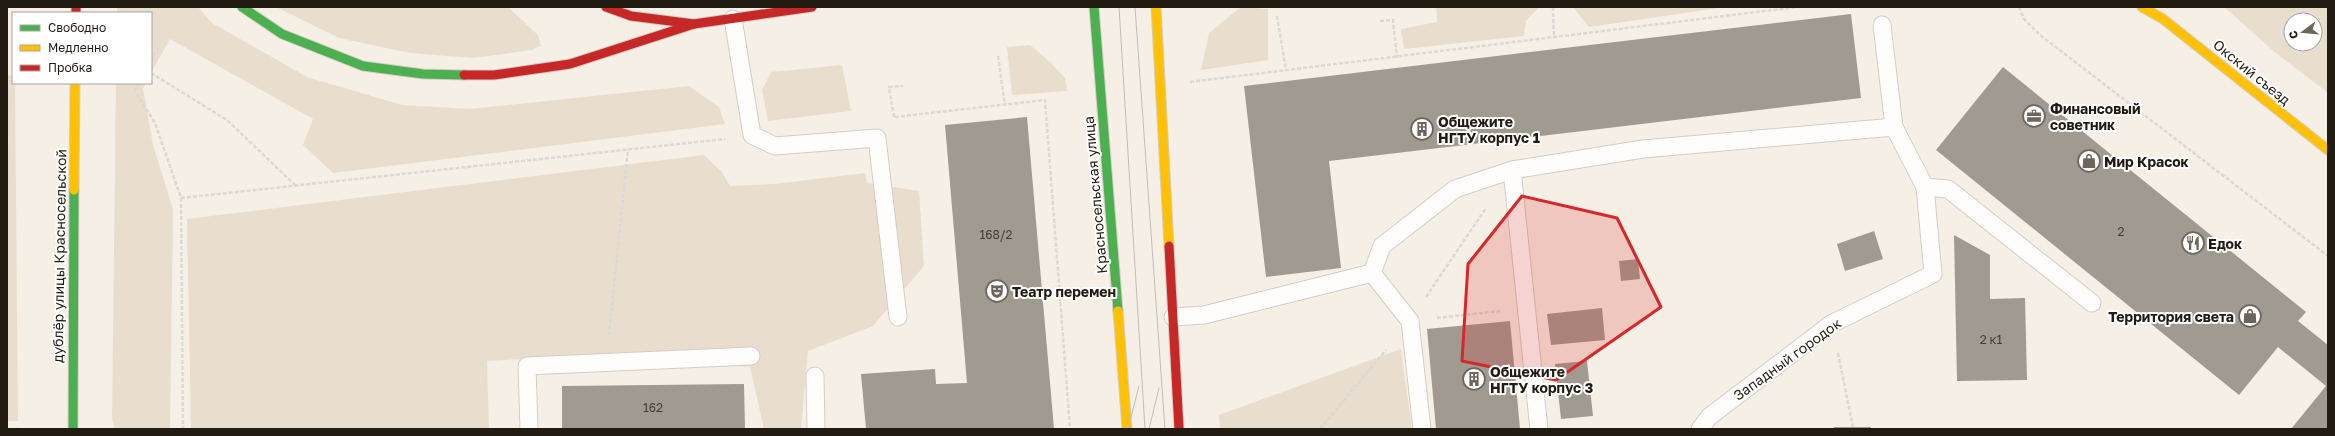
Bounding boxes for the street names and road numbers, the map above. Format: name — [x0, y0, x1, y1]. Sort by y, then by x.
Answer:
street label: Окский съезд — [2210, 36, 2294, 109]
street label: Красносельская улица — [1080, 115, 1110, 275]
street label: дублёр улицы Красносельской — [49, 149, 69, 363]
street label: Западный городок — [1730, 314, 1844, 404]

